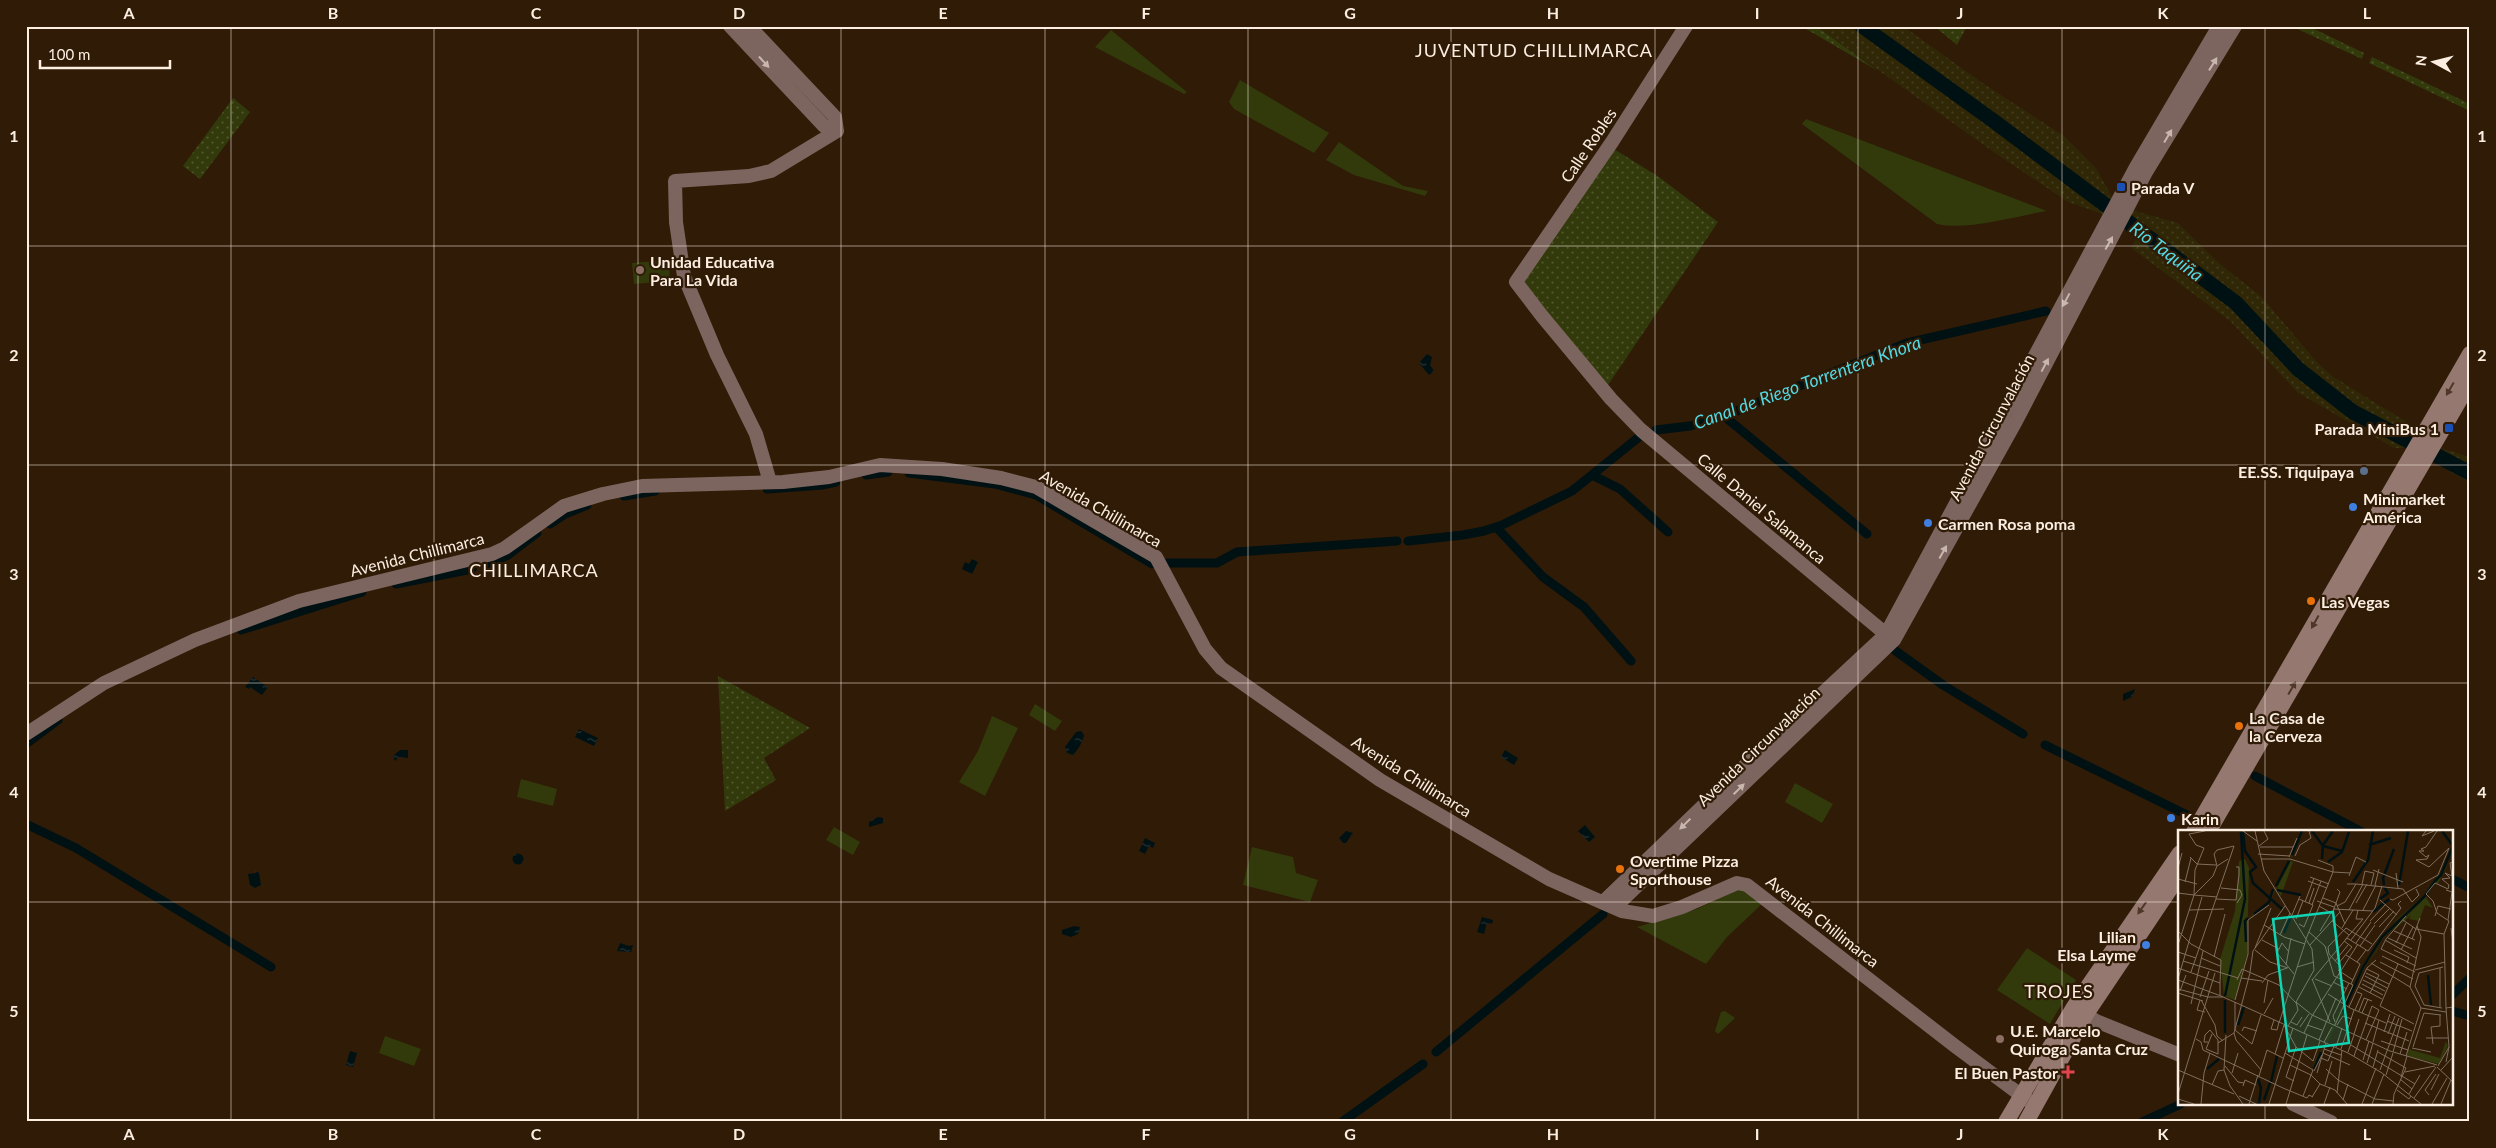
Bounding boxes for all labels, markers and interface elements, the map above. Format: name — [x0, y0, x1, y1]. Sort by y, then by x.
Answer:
text: A — [122, 3, 135, 22]
text: B — [328, 3, 338, 22]
text: C — [531, 3, 542, 22]
text: D — [733, 3, 745, 22]
text: E — [938, 3, 948, 22]
text: F — [1141, 3, 1151, 22]
text: G — [1344, 3, 1356, 22]
text: H — [1547, 3, 1559, 22]
text: I — [1755, 3, 1759, 22]
text: J — [1957, 3, 1963, 22]
text: K — [2158, 3, 2170, 22]
text: L — [2363, 3, 2372, 22]
scale bar — [40, 38, 170, 70]
north arrow — [2408, 38, 2458, 88]
district label: JUVENTUD CHILLIMARCA — [1415, 39, 1653, 61]
text: 100 m — [48, 45, 90, 63]
text: N — [2412, 54, 2430, 67]
one-way arrow — [758, 55, 770, 67]
one-way arrow — [2208, 57, 2217, 70]
street label: Calle Robles — [1556, 104, 1620, 186]
text: 1 — [9, 126, 19, 145]
text: 1 — [2477, 126, 2487, 145]
one-way arrow — [2163, 130, 2172, 143]
place label: Parada V — [2131, 178, 2195, 197]
marker: Parada V — [2115, 181, 2127, 193]
water label: Río Taquiña — [2126, 216, 2208, 286]
one-way arrow — [2105, 236, 2113, 250]
place label: Unidad Educativa Para La Vida — [650, 252, 774, 289]
marker: Unidad Educativa Para La Vida — [634, 264, 646, 276]
one-way arrow — [2062, 293, 2070, 308]
water label: Canal de Riego Torrentera Khora — [1690, 331, 1924, 433]
text: 2 — [9, 345, 19, 364]
text: 2 — [2477, 345, 2487, 364]
street label: Avenida Circunvalación — [1944, 351, 2038, 503]
one-way arrow — [2041, 357, 2049, 372]
one-way arrow — [2445, 382, 2454, 395]
place label: Parada MiniBus 1 — [2314, 419, 2439, 438]
marker: Parada MiniBus 1 — [2443, 422, 2455, 434]
street label: Calle Daniel Salamanca — [1694, 449, 1830, 567]
place label: EE.SS. Tiquipaya — [2238, 462, 2354, 481]
street label: Avenida Chillimarca — [1037, 465, 1165, 551]
marker: EE.SS. Tiquipaya — [2358, 465, 2370, 477]
place label: Minimarket América — [2362, 489, 2445, 526]
marker: Minimarket América — [2347, 501, 2359, 513]
place label: Carmen Rosa poma — [1938, 514, 2075, 533]
marker: Carmen Rosa poma — [1922, 517, 1934, 529]
street label: Avenida Chillimarca — [348, 528, 486, 580]
one-way arrow — [1939, 545, 1947, 559]
district label: CHILLIMARCA — [469, 559, 599, 581]
text: 3 — [9, 564, 19, 583]
text: 3 — [2477, 564, 2487, 583]
place label: Las Vegas — [2321, 592, 2390, 611]
marker: Las Vegas — [2305, 595, 2317, 607]
one-way arrow — [2311, 615, 2319, 630]
one-way arrow — [2288, 681, 2297, 695]
street label: Avenida Circunvalación — [1693, 683, 1823, 809]
place label: La Casa de la Cerveza — [2249, 708, 2325, 745]
marker: La Casa de la Cerveza — [2233, 720, 2245, 732]
street label: Avenida Chillimarca — [1349, 732, 1475, 820]
text: 4 — [9, 782, 19, 801]
text: 4 — [2477, 782, 2487, 801]
one-way arrow — [1732, 783, 1744, 795]
place label: Karin — [2181, 809, 2219, 828]
marker: Karin — [2165, 812, 2177, 824]
one-way arrow — [1679, 818, 1691, 830]
inset map — [2178, 830, 2454, 1106]
place label: Overtime Pizza Sporthouse — [1630, 851, 1739, 888]
marker: Overtime Pizza Sporthouse — [1614, 863, 1626, 875]
street label: Avenida Chillimarca — [1763, 871, 1883, 971]
one-way arrow — [2137, 901, 2147, 915]
place label: Lilian Elsa Layme — [2057, 927, 2136, 964]
marker: Lilian Elsa Layme — [2140, 939, 2152, 951]
district label: TROJES — [2024, 980, 2094, 1002]
text: 5 — [9, 1001, 19, 1020]
text: 5 — [2477, 1001, 2487, 1020]
place label: U.E. Marcelo Quiroga Santa Cruz — [2010, 1021, 2148, 1058]
marker: U.E. Marcelo Quiroga Santa Cruz — [1994, 1033, 2006, 1045]
place label: El Buen Pastor — [1954, 1063, 2058, 1082]
marker: El Buen Pastor — [2062, 1066, 2074, 1078]
text: A — [122, 1124, 135, 1143]
text: B — [328, 1124, 338, 1143]
text: C — [531, 1124, 542, 1143]
text: D — [733, 1124, 745, 1143]
text: E — [938, 1124, 948, 1143]
text: F — [1141, 1124, 1151, 1143]
text: G — [1344, 1124, 1356, 1143]
text: H — [1547, 1124, 1559, 1143]
text: I — [1755, 1124, 1759, 1143]
text: J — [1957, 1124, 1963, 1143]
text: K — [2158, 1124, 2170, 1143]
text: L — [2363, 1124, 2372, 1143]

